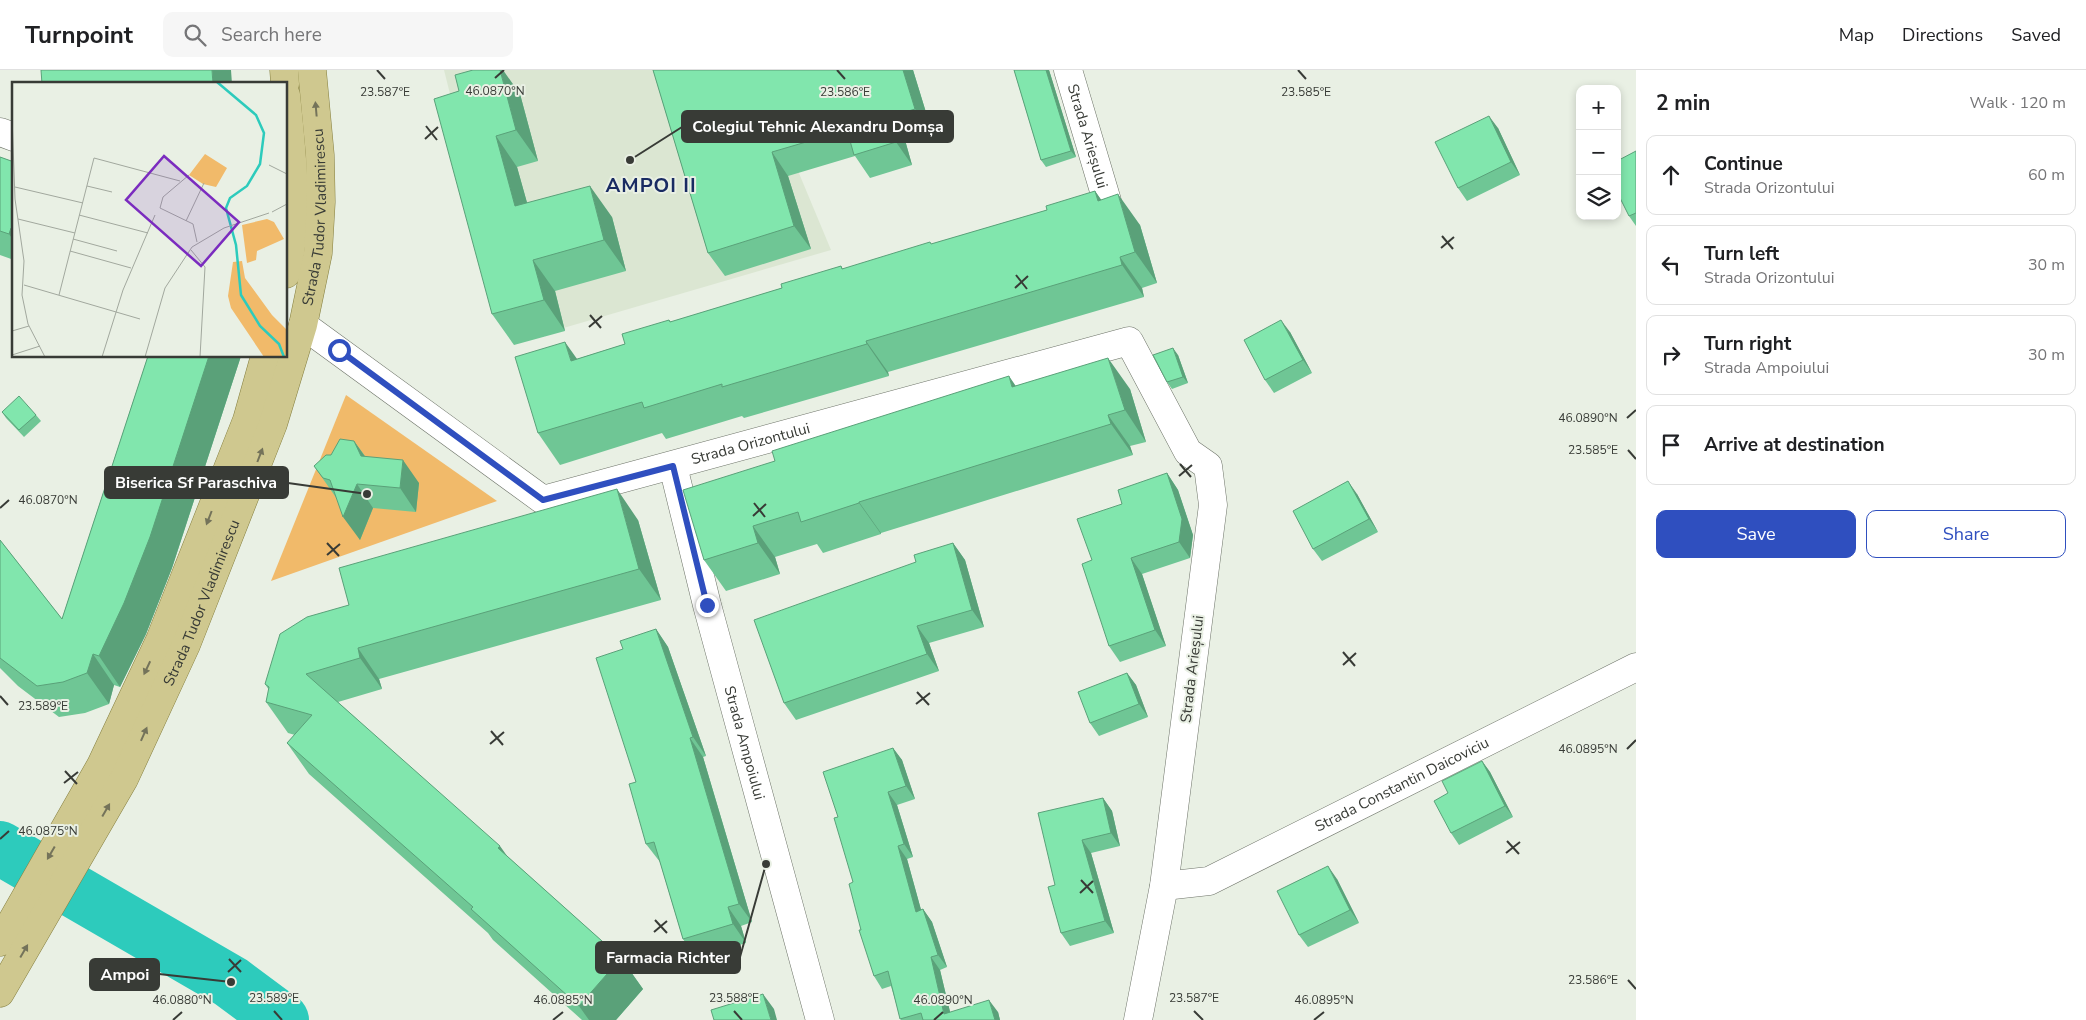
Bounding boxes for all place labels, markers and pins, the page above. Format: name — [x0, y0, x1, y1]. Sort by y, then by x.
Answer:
callout: Colegiul Tehnic Alexandru Domșa — [682, 111, 953, 142]
callout: Biserica Sf Paraschiva — [105, 467, 288, 498]
callout: Farmacia Richter — [596, 942, 740, 973]
callout: Ampoi — [90, 959, 159, 990]

